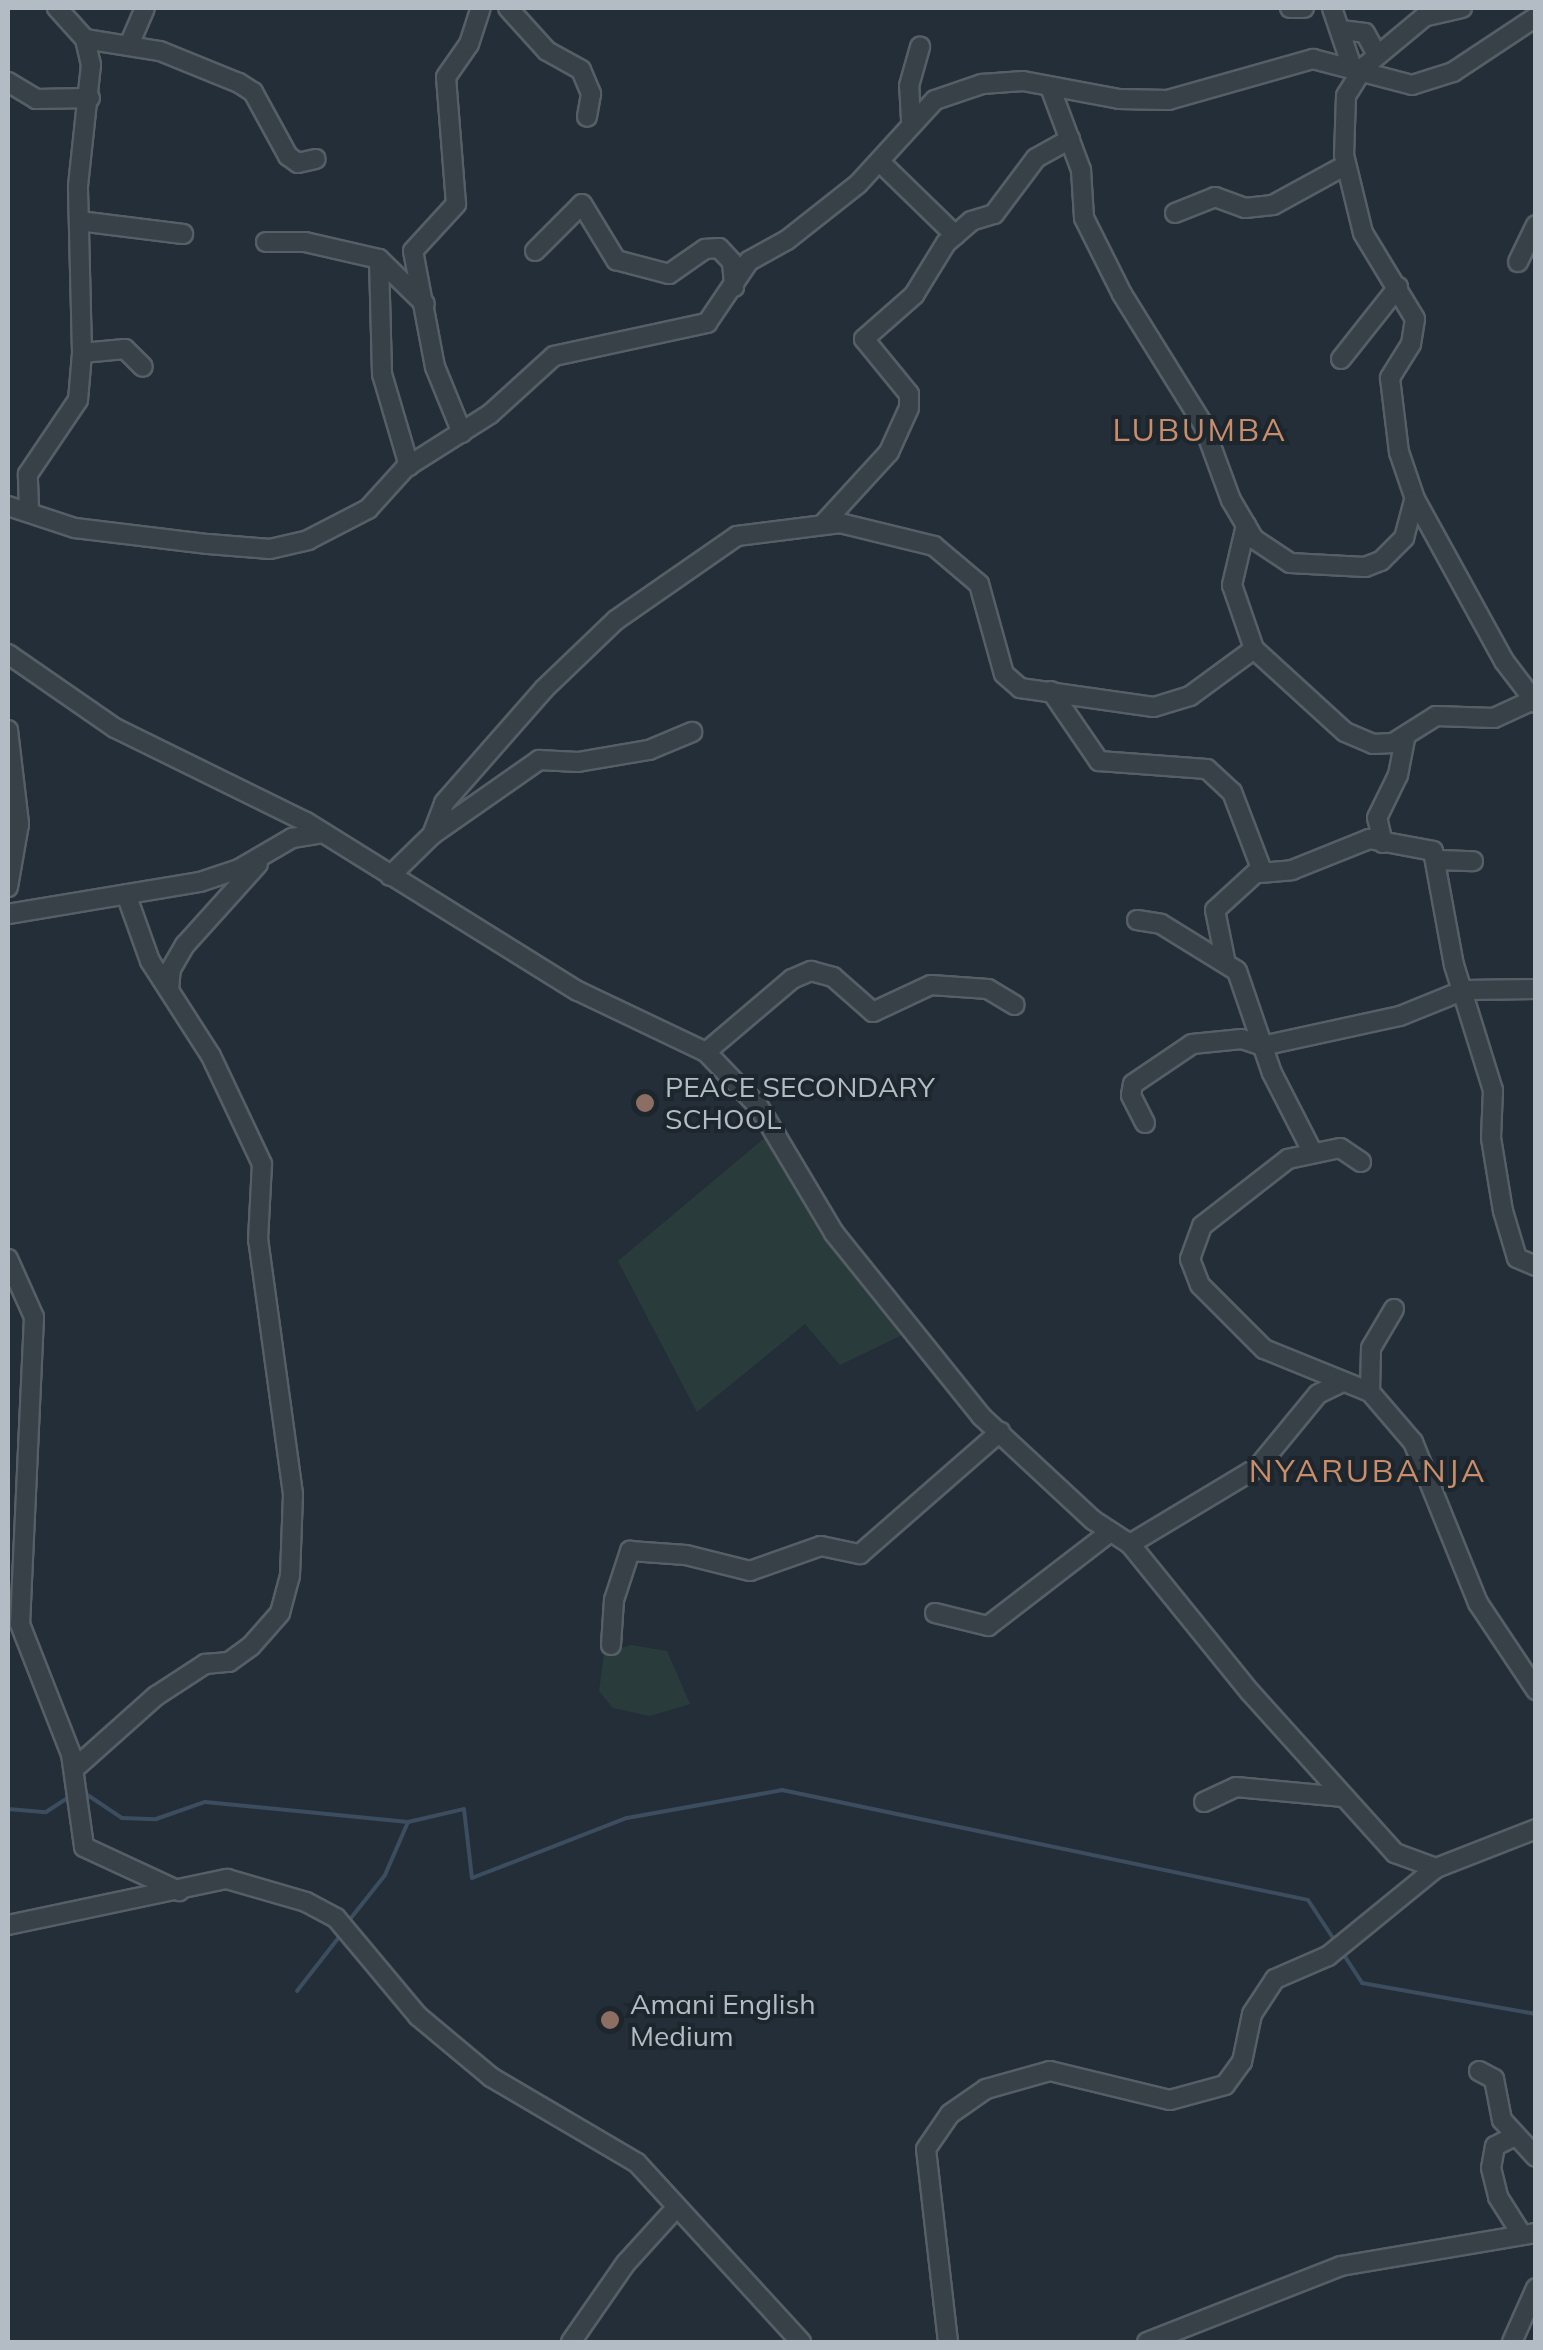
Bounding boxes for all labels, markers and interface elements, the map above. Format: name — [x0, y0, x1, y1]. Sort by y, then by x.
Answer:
district label: LUBUMBA — [1112, 410, 1288, 448]
place label: PEACE SECONDARY SCHOOL — [665, 1070, 935, 1136]
marker: PEACE SECONDARY SCHOOL — [634, 1092, 656, 1114]
district label: NYARUBANJA — [1249, 1451, 1487, 1489]
place label: Amani English Medium — [630, 1987, 816, 2053]
marker: Amani English Medium — [599, 2009, 621, 2031]

